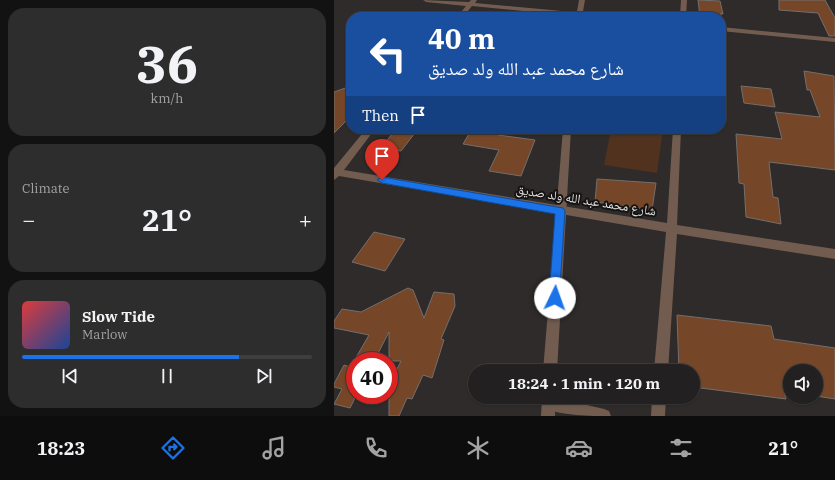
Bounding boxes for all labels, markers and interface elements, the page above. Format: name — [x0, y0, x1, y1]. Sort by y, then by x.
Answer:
text: 40 m — [428, 20, 495, 57]
icon: left — [362, 28, 414, 80]
text: 36 — [136, 30, 198, 97]
text: شارع محمد عبد الله ولد صديق — [428, 57, 624, 80]
text: km/h — [151, 90, 183, 107]
icon: arrive — [407, 104, 429, 126]
text: Then — [362, 106, 399, 125]
pin — [365, 139, 399, 180]
icon: arrive — [371, 145, 393, 167]
text: Climate — [22, 180, 69, 197]
street label: شارع محمد عبد الله ولد صديق — [515, 181, 657, 220]
text: 21° — [142, 200, 192, 239]
text: − — [22, 205, 35, 234]
text: + — [299, 205, 312, 234]
position arrow — [534, 277, 576, 319]
text: Slow Tide — [82, 307, 155, 326]
text: Marlow — [82, 326, 127, 343]
speed limit sign: 40 — [346, 352, 398, 404]
map controls — [783, 364, 823, 404]
button: sound — [783, 364, 823, 404]
icon: previous — [59, 365, 81, 387]
icon: pause — [156, 365, 178, 387]
icon: next — [253, 365, 275, 387]
text: 18:24 · 1 min · 120 m — [508, 374, 660, 393]
icon: directions — [159, 434, 187, 462]
icon: music — [260, 434, 288, 462]
icon: phone — [362, 434, 390, 462]
icon: climate — [464, 434, 492, 462]
icon: car — [565, 434, 593, 462]
icon: filters — [667, 434, 695, 462]
text: 18:23 — [37, 437, 85, 460]
text: 21° — [768, 437, 798, 460]

